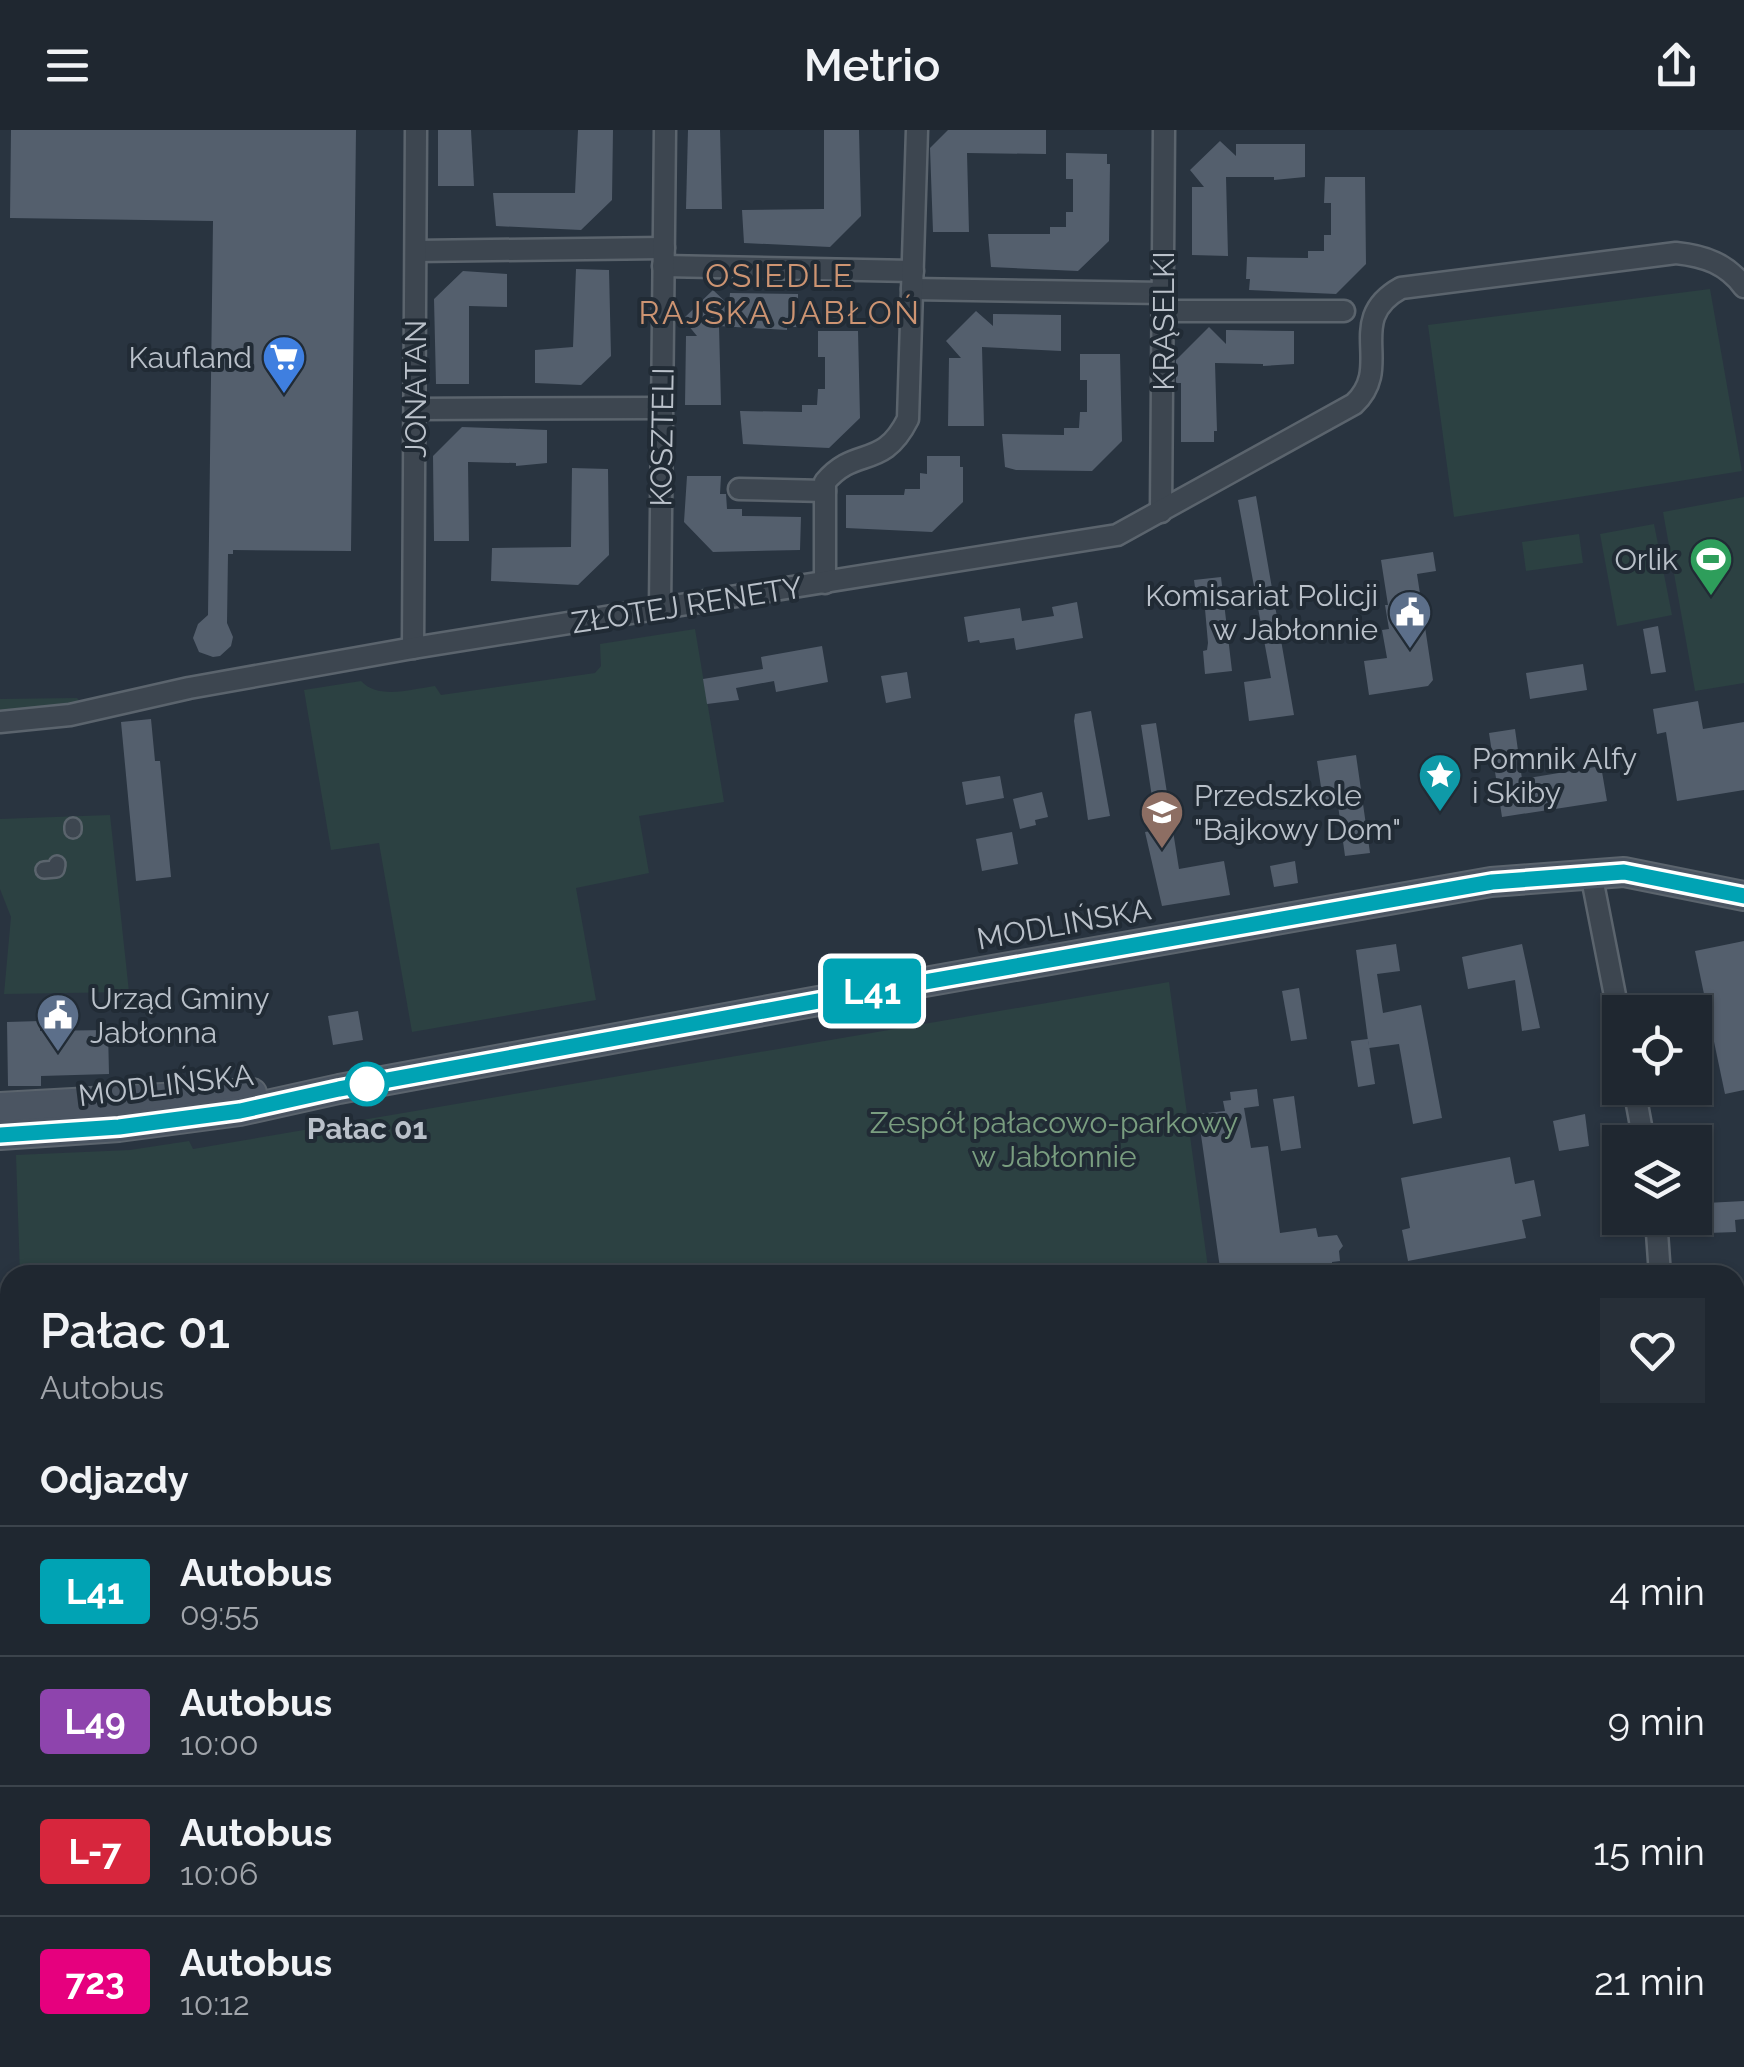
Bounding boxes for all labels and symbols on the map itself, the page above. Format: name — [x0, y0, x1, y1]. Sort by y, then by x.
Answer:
street label: KRĄSELKI — [1146, 251, 1181, 391]
district label: OSIEDLE RAJSKA JABŁOŃ — [639, 257, 921, 331]
street label: JONATAN — [398, 320, 433, 458]
supermarket icon: Kaufland — [261, 334, 307, 395]
place label: Kaufland — [129, 340, 252, 375]
street label: KOSZTELI — [643, 367, 681, 507]
sports icon: Orlik — [1688, 536, 1734, 597]
place label: Orlik — [1614, 542, 1678, 577]
street label: ZŁOTEJ RENETY — [569, 569, 805, 641]
place label: Komisariat Policji w Jabłonnie — [1145, 578, 1378, 647]
public building icon: Komisariat Policji w Jabłonnie — [1387, 589, 1433, 650]
place label: Pomnik Alfy i Skiby — [1472, 741, 1637, 810]
place icon: Pomnik Alfy i Skiby — [1417, 752, 1463, 813]
place label: Przedszkole "Bajkowy Dom" — [1194, 778, 1401, 847]
school or university icon: Przedszkole "Bajkowy Dom" — [1139, 789, 1185, 850]
street label: MODLIŃSKA — [974, 891, 1154, 957]
line badge: L41 — [814, 958, 930, 1024]
place label: Urząd Gminy Jabłonna — [90, 981, 269, 1050]
public building icon: Urząd Gminy Jabłonna — [35, 992, 81, 1053]
street label: MODLIŃSKA — [76, 1057, 256, 1113]
marker: Pałac 01 — [346, 1063, 388, 1105]
park label: Zespół pałacowo-parkowy w Jabłonnie — [870, 1105, 1238, 1174]
place label: Pałac 01 — [307, 1111, 427, 1146]

